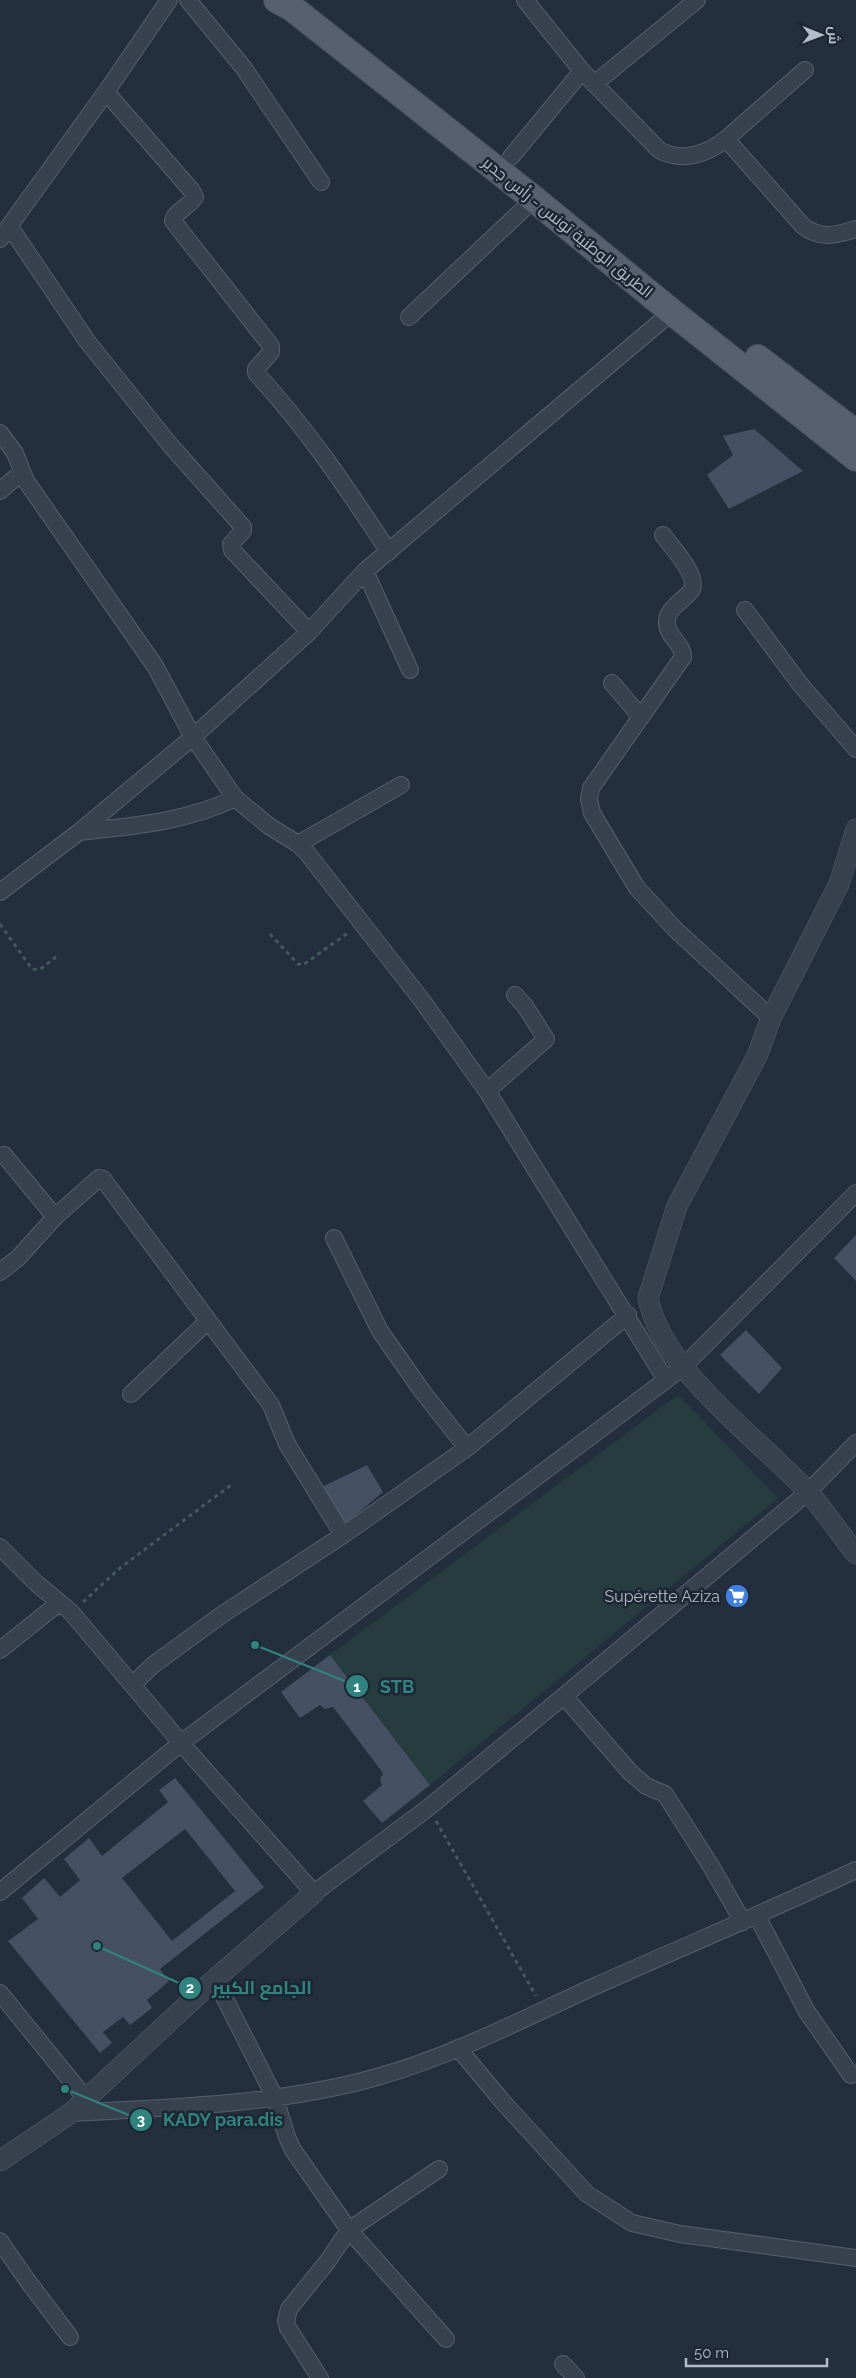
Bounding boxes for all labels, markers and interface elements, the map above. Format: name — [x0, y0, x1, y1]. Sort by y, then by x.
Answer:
north arrow — [796, 10, 846, 60]
text: ش — [825, 26, 842, 44]
street label: الطريق الوطنية تونس - رأس جدير — [477, 152, 656, 303]
supermarket icon: Supérette Aziza — [724, 1583, 750, 1609]
place label: Supérette Aziza — [605, 1587, 720, 1606]
callout: STB — [344, 1670, 424, 1703]
text: STB — [380, 1676, 414, 1697]
text: 1 — [353, 1678, 361, 1696]
callout: الجامع الكبير — [177, 1972, 322, 2005]
text: الجامع الكبير — [211, 1977, 312, 2000]
text: 2 — [186, 1979, 194, 1997]
callout: KADY para.dis — [128, 2103, 294, 2136]
text: KADY para.dis — [163, 2109, 283, 2130]
text: 3 — [137, 2111, 145, 2129]
scale bar — [686, 2336, 827, 2368]
text: 50 m — [694, 2344, 729, 2362]

